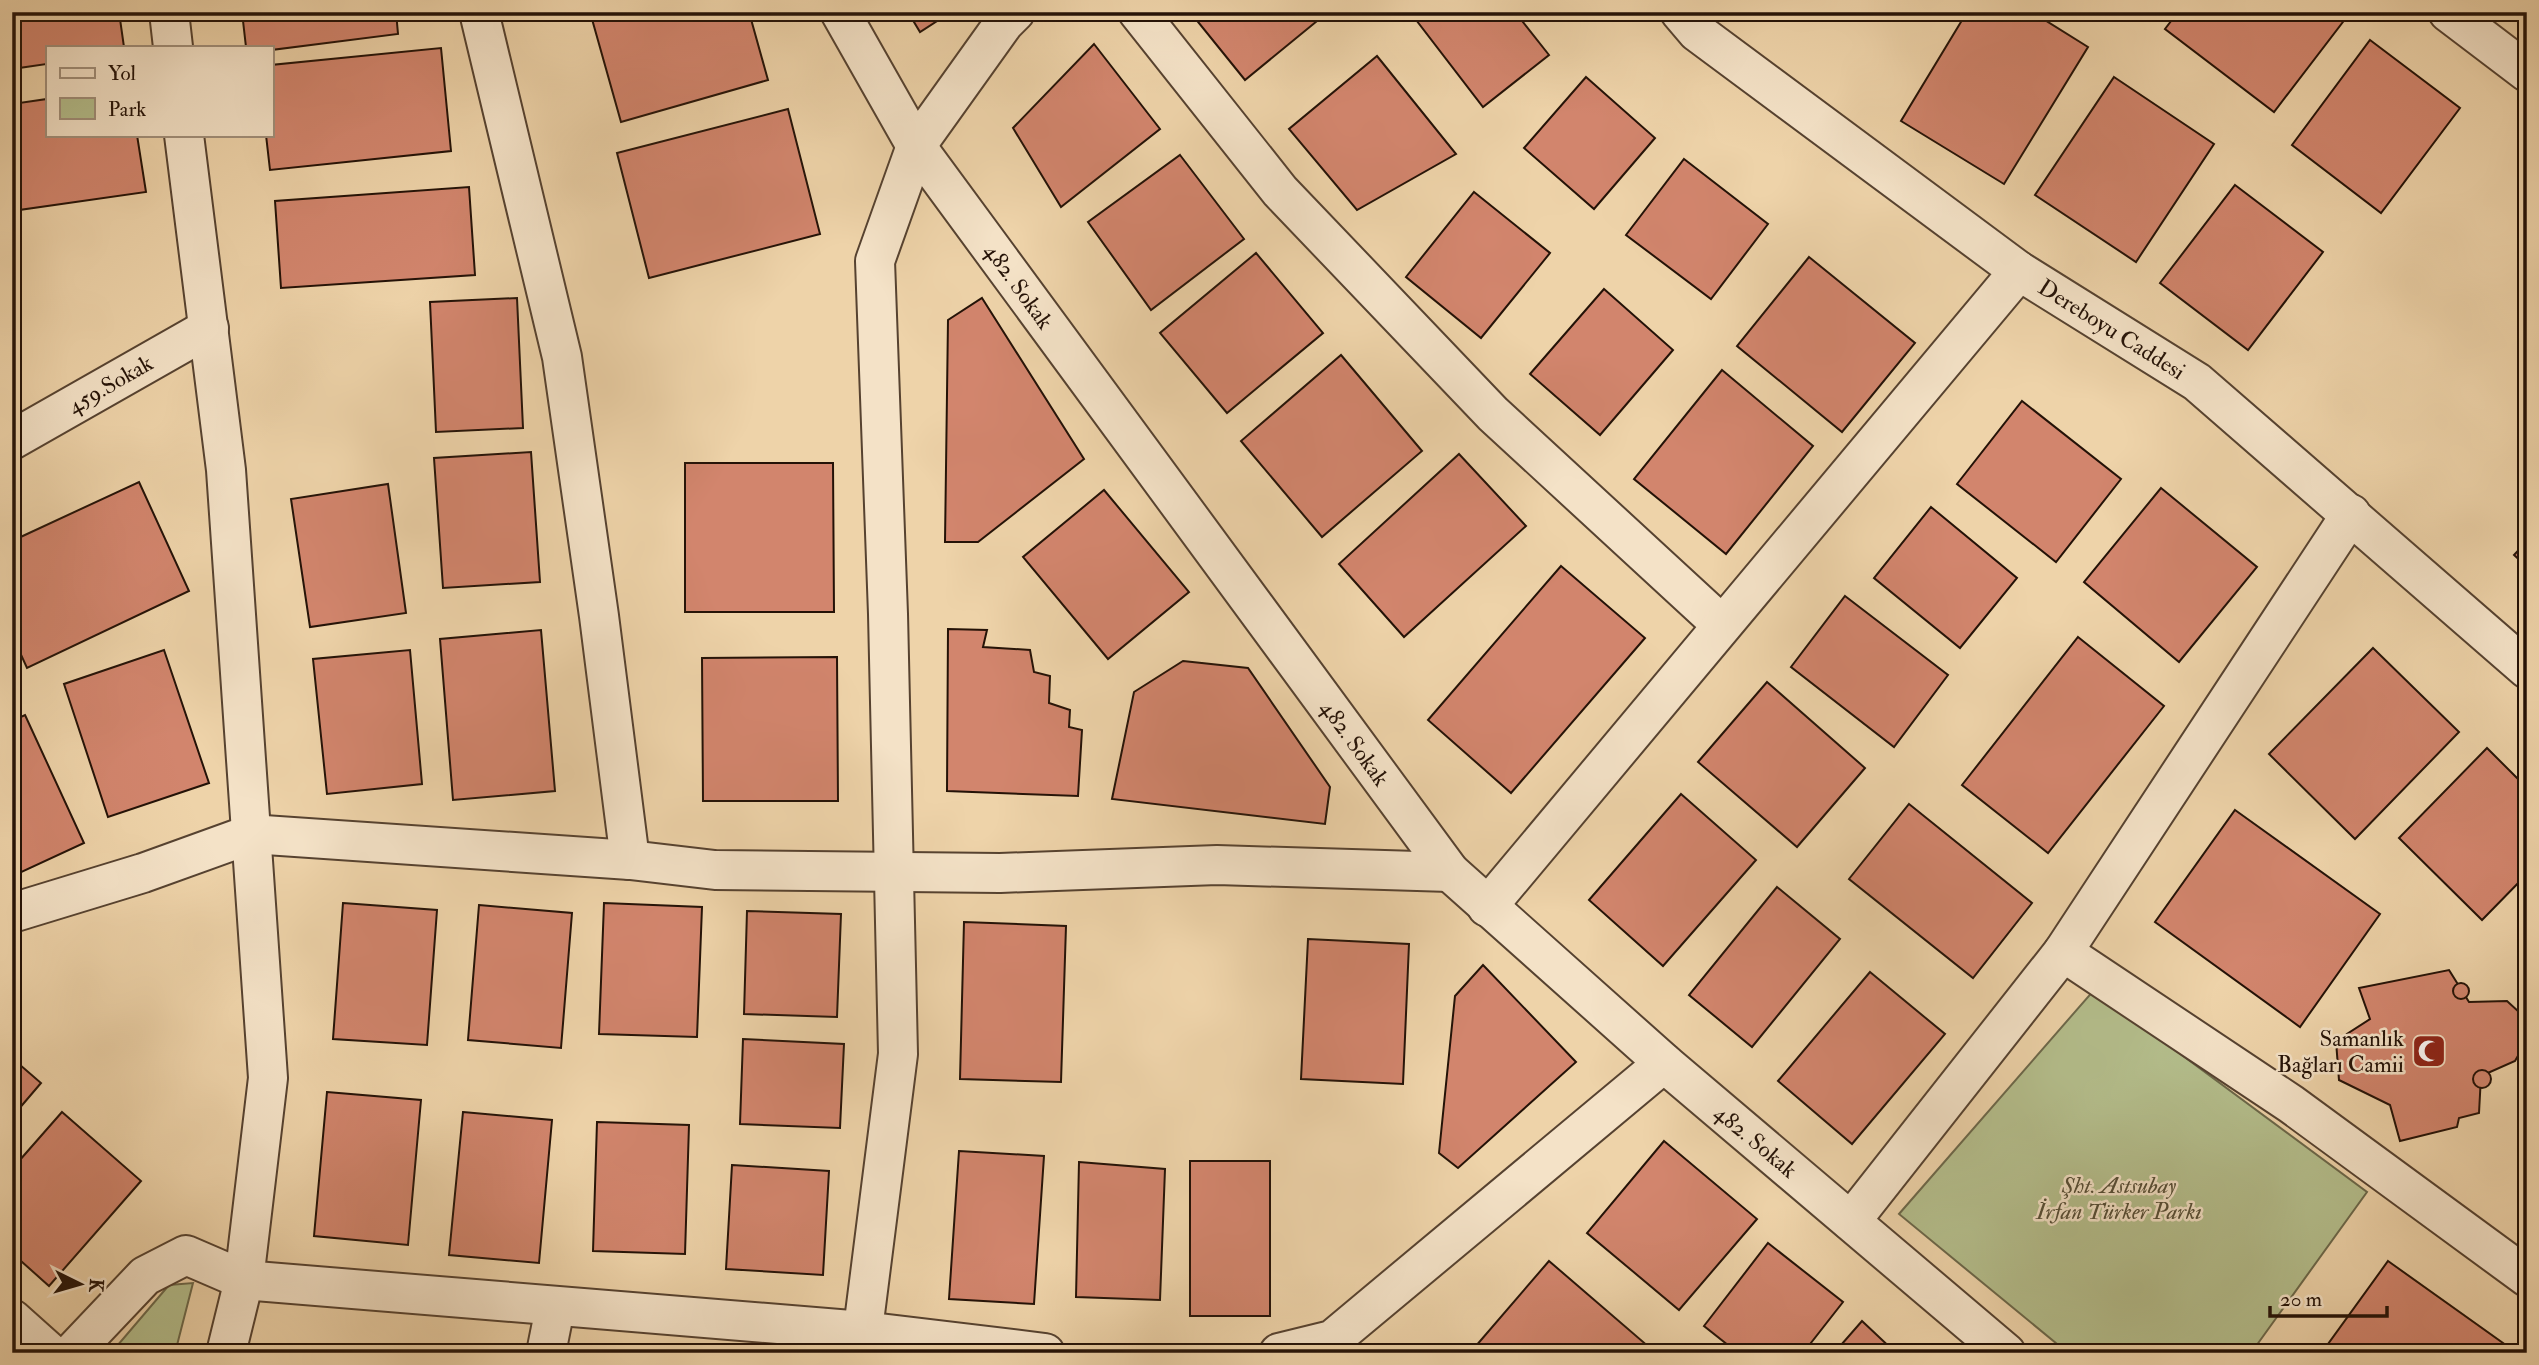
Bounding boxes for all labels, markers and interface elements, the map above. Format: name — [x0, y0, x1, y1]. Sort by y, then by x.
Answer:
legend — [46, 46, 273, 136]
text: Yol — [108, 60, 136, 87]
text: Park — [108, 96, 146, 123]
street label: 482. Sokak — [978, 238, 1059, 335]
street label: Dereboyu Caddesi — [2033, 273, 2191, 386]
street label: 459.Sokak — [62, 348, 158, 420]
street label: 482. Sokak — [1314, 695, 1395, 792]
place label: Samanlık Bağları Camii — [2277, 1024, 2404, 1079]
mosque icon: Samanlık Bağları Camii — [2410, 1032, 2448, 1070]
street label: 482. Sokak — [1708, 1098, 1803, 1184]
park label: Şht. Astsubay İrfan Türker Parkı — [2035, 1171, 2202, 1226]
north arrow — [46, 1250, 116, 1320]
scale bar — [2270, 1274, 2387, 1318]
text: K — [83, 1278, 108, 1294]
text: 20 m — [2280, 1286, 2322, 1313]

